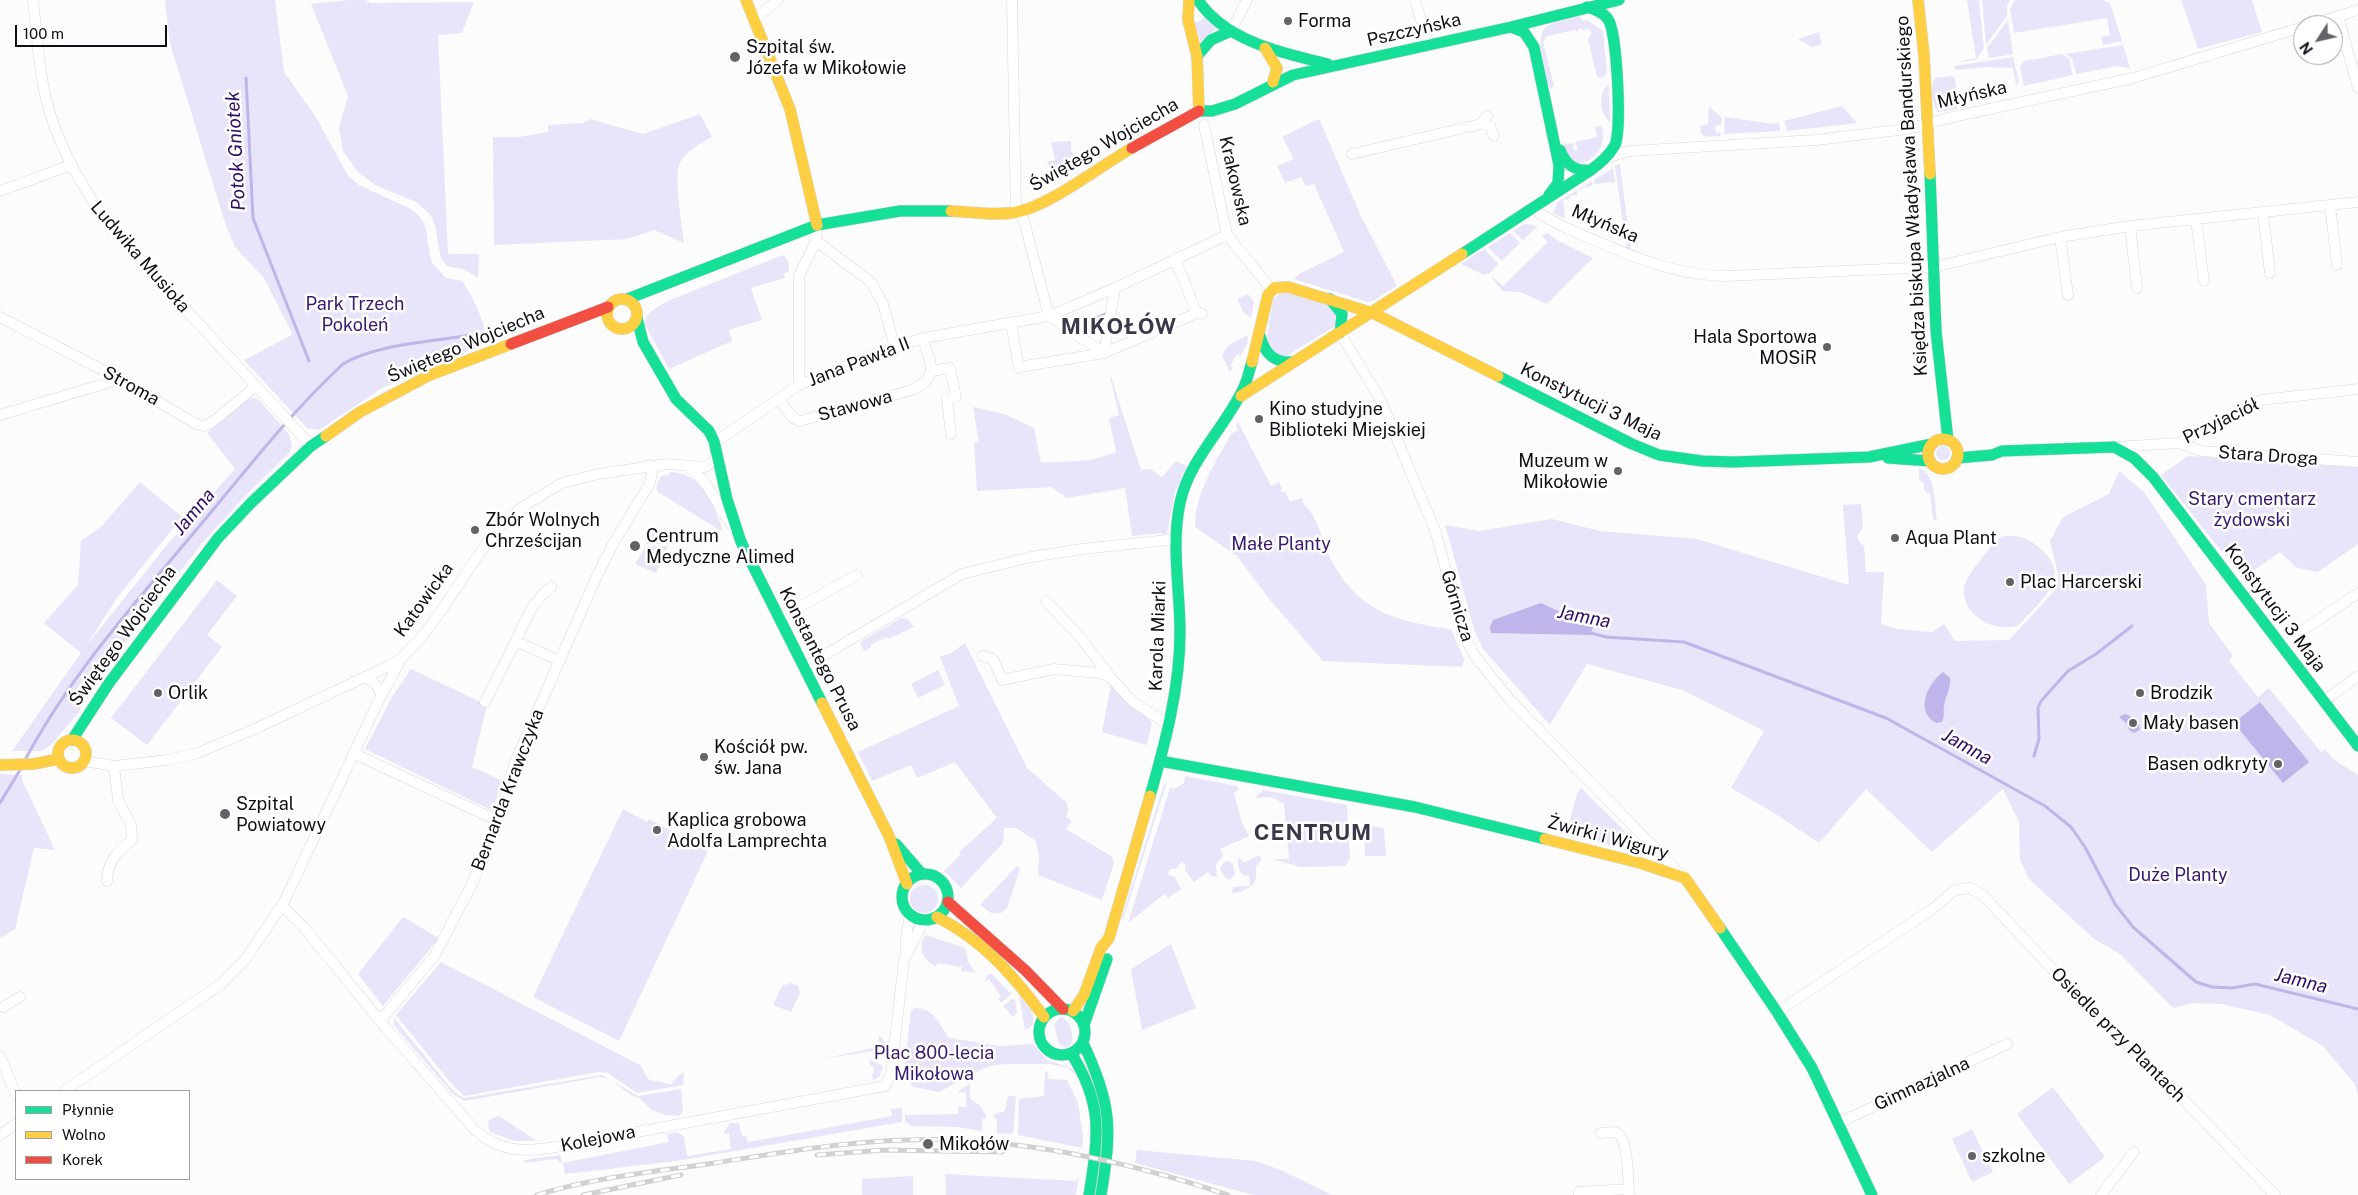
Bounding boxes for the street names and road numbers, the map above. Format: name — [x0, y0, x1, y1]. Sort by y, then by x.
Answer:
street label: Pszczyńska — [1365, 9, 1463, 51]
street label: Księdza biskupa Władysława Bandurskiego — [1892, 15, 1932, 377]
street label: Młyńska — [1935, 77, 2009, 113]
street label: Świętego Wojciecha — [1026, 94, 1182, 196]
street label: Krakowska — [1214, 134, 1256, 228]
street label: Ludwika Musioła — [86, 197, 194, 317]
street label: Młyńska — [1568, 200, 1642, 248]
street label: Świętego Wojciecha — [384, 302, 548, 388]
street label: Jana Pawła II — [805, 333, 913, 391]
street label: Konstytucji 3 Maja — [1517, 358, 1665, 446]
street label: Stroma — [99, 362, 163, 410]
street label: Stawowa — [816, 386, 894, 426]
street label: Przyjaciół — [2179, 393, 2263, 449]
street label: Stara Droga — [2217, 442, 2319, 470]
street label: Konstytucji 3 Maja — [2220, 540, 2330, 676]
street label: Katowicka — [390, 559, 458, 641]
street label: Świętego Wojciecha — [65, 562, 181, 710]
street label: Górnicza — [1436, 568, 1478, 644]
street label: Karola Miarki — [1145, 580, 1171, 692]
street label: Konstantego Prusa — [774, 584, 866, 734]
street label: Bernarda Krawczyka — [467, 706, 549, 874]
street label: Żwirki i Wigury — [1545, 811, 1671, 865]
street label: Osiedle przy Plantach — [2046, 963, 2190, 1107]
street label: Gimnazjalna — [1871, 1053, 1973, 1115]
street label: Kolejowa — [559, 1121, 637, 1157]

